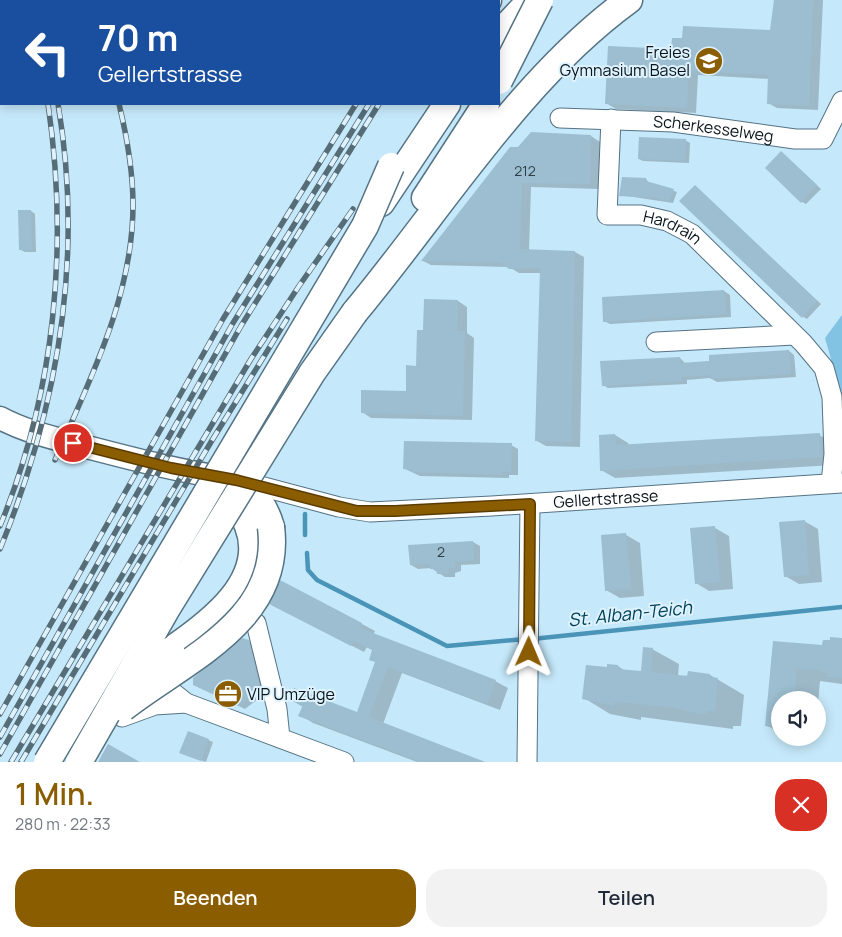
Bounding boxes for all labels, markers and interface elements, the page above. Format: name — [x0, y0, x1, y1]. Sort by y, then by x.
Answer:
text: 70 m — [98, 14, 178, 62]
icon: left — [15, 20, 80, 85]
place label: Freies Gymnasium Basel — [560, 41, 690, 81]
school or university icon: Freies Gymnasium Basel — [694, 46, 724, 76]
text: Gellertstrasse — [98, 59, 242, 89]
street label: Scherkesselweg — [653, 110, 775, 147]
house number: 212 — [514, 161, 536, 180]
street label: Hardrain — [641, 205, 707, 249]
pin — [52, 422, 94, 464]
icon: arrive — [59, 429, 87, 457]
street label: Gellertstrasse — [553, 484, 659, 513]
house number: 2 — [437, 542, 445, 561]
water label: St. Alban-Teich — [567, 594, 694, 631]
position arrow — [502, 625, 554, 677]
office icon: VIP Umzüge — [213, 679, 243, 709]
place label: VIP Umzüge — [247, 683, 335, 705]
map controls — [771, 691, 826, 746]
button: sound — [771, 691, 826, 746]
text: 1 Min. — [15, 773, 94, 814]
button: close — [775, 779, 827, 831]
text: 280 m · 22:33 — [15, 813, 111, 835]
button: Beenden — [15, 869, 416, 927]
button: Teilen — [426, 869, 827, 927]

